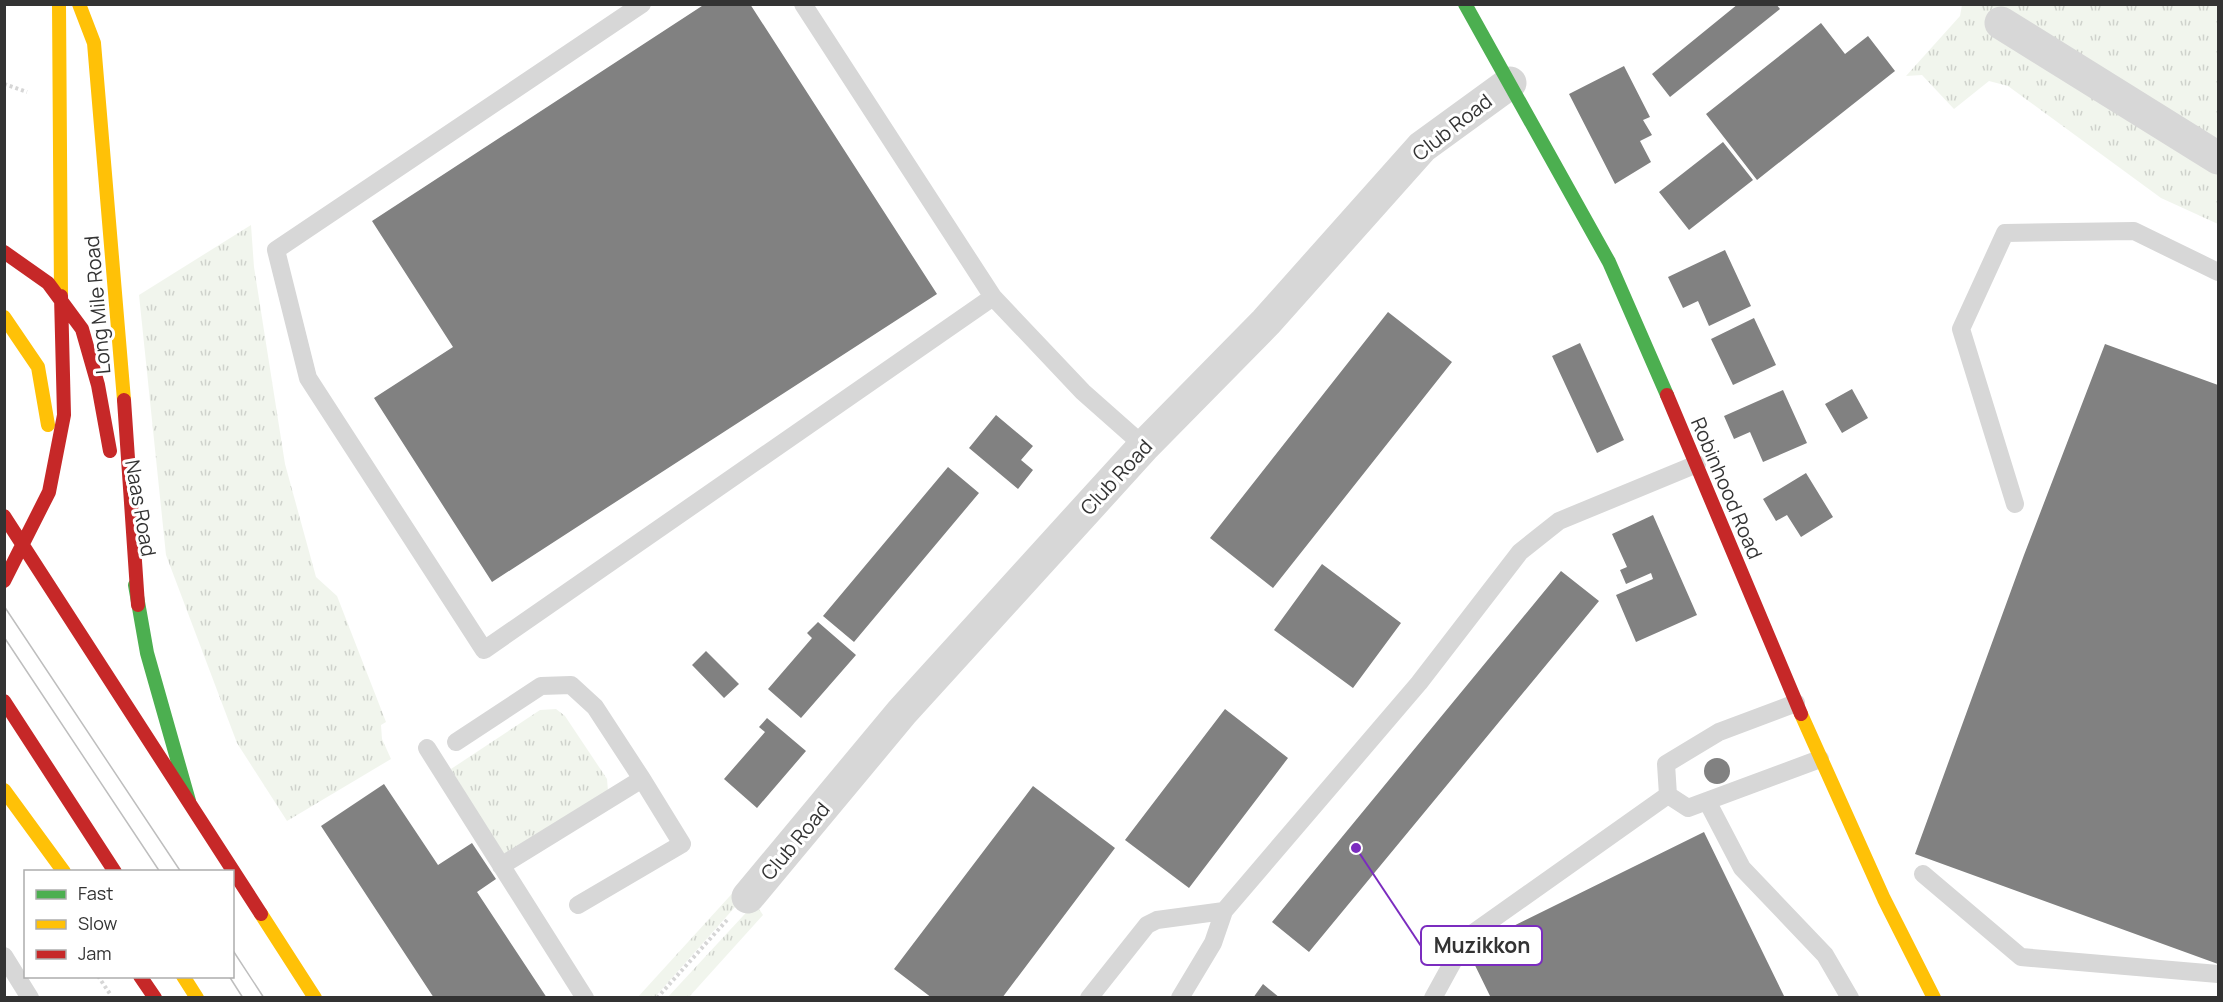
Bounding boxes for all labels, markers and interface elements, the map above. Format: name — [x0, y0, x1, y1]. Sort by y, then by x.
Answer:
street label: Club Road — [1407, 87, 1497, 167]
street label: Long Mile Road — [77, 235, 117, 375]
street label: Robinhood Road — [1685, 413, 1769, 563]
street label: Club Road — [1074, 433, 1158, 521]
street label: Naas Road — [119, 457, 163, 559]
street label: Club Road — [754, 796, 836, 886]
legend — [24, 870, 234, 978]
text: Fast — [78, 881, 113, 905]
text: Slow — [78, 911, 118, 935]
callout: Muzikkon — [1421, 926, 1542, 965]
text: Muzikkon — [1434, 931, 1530, 959]
text: Jam — [78, 941, 112, 965]

